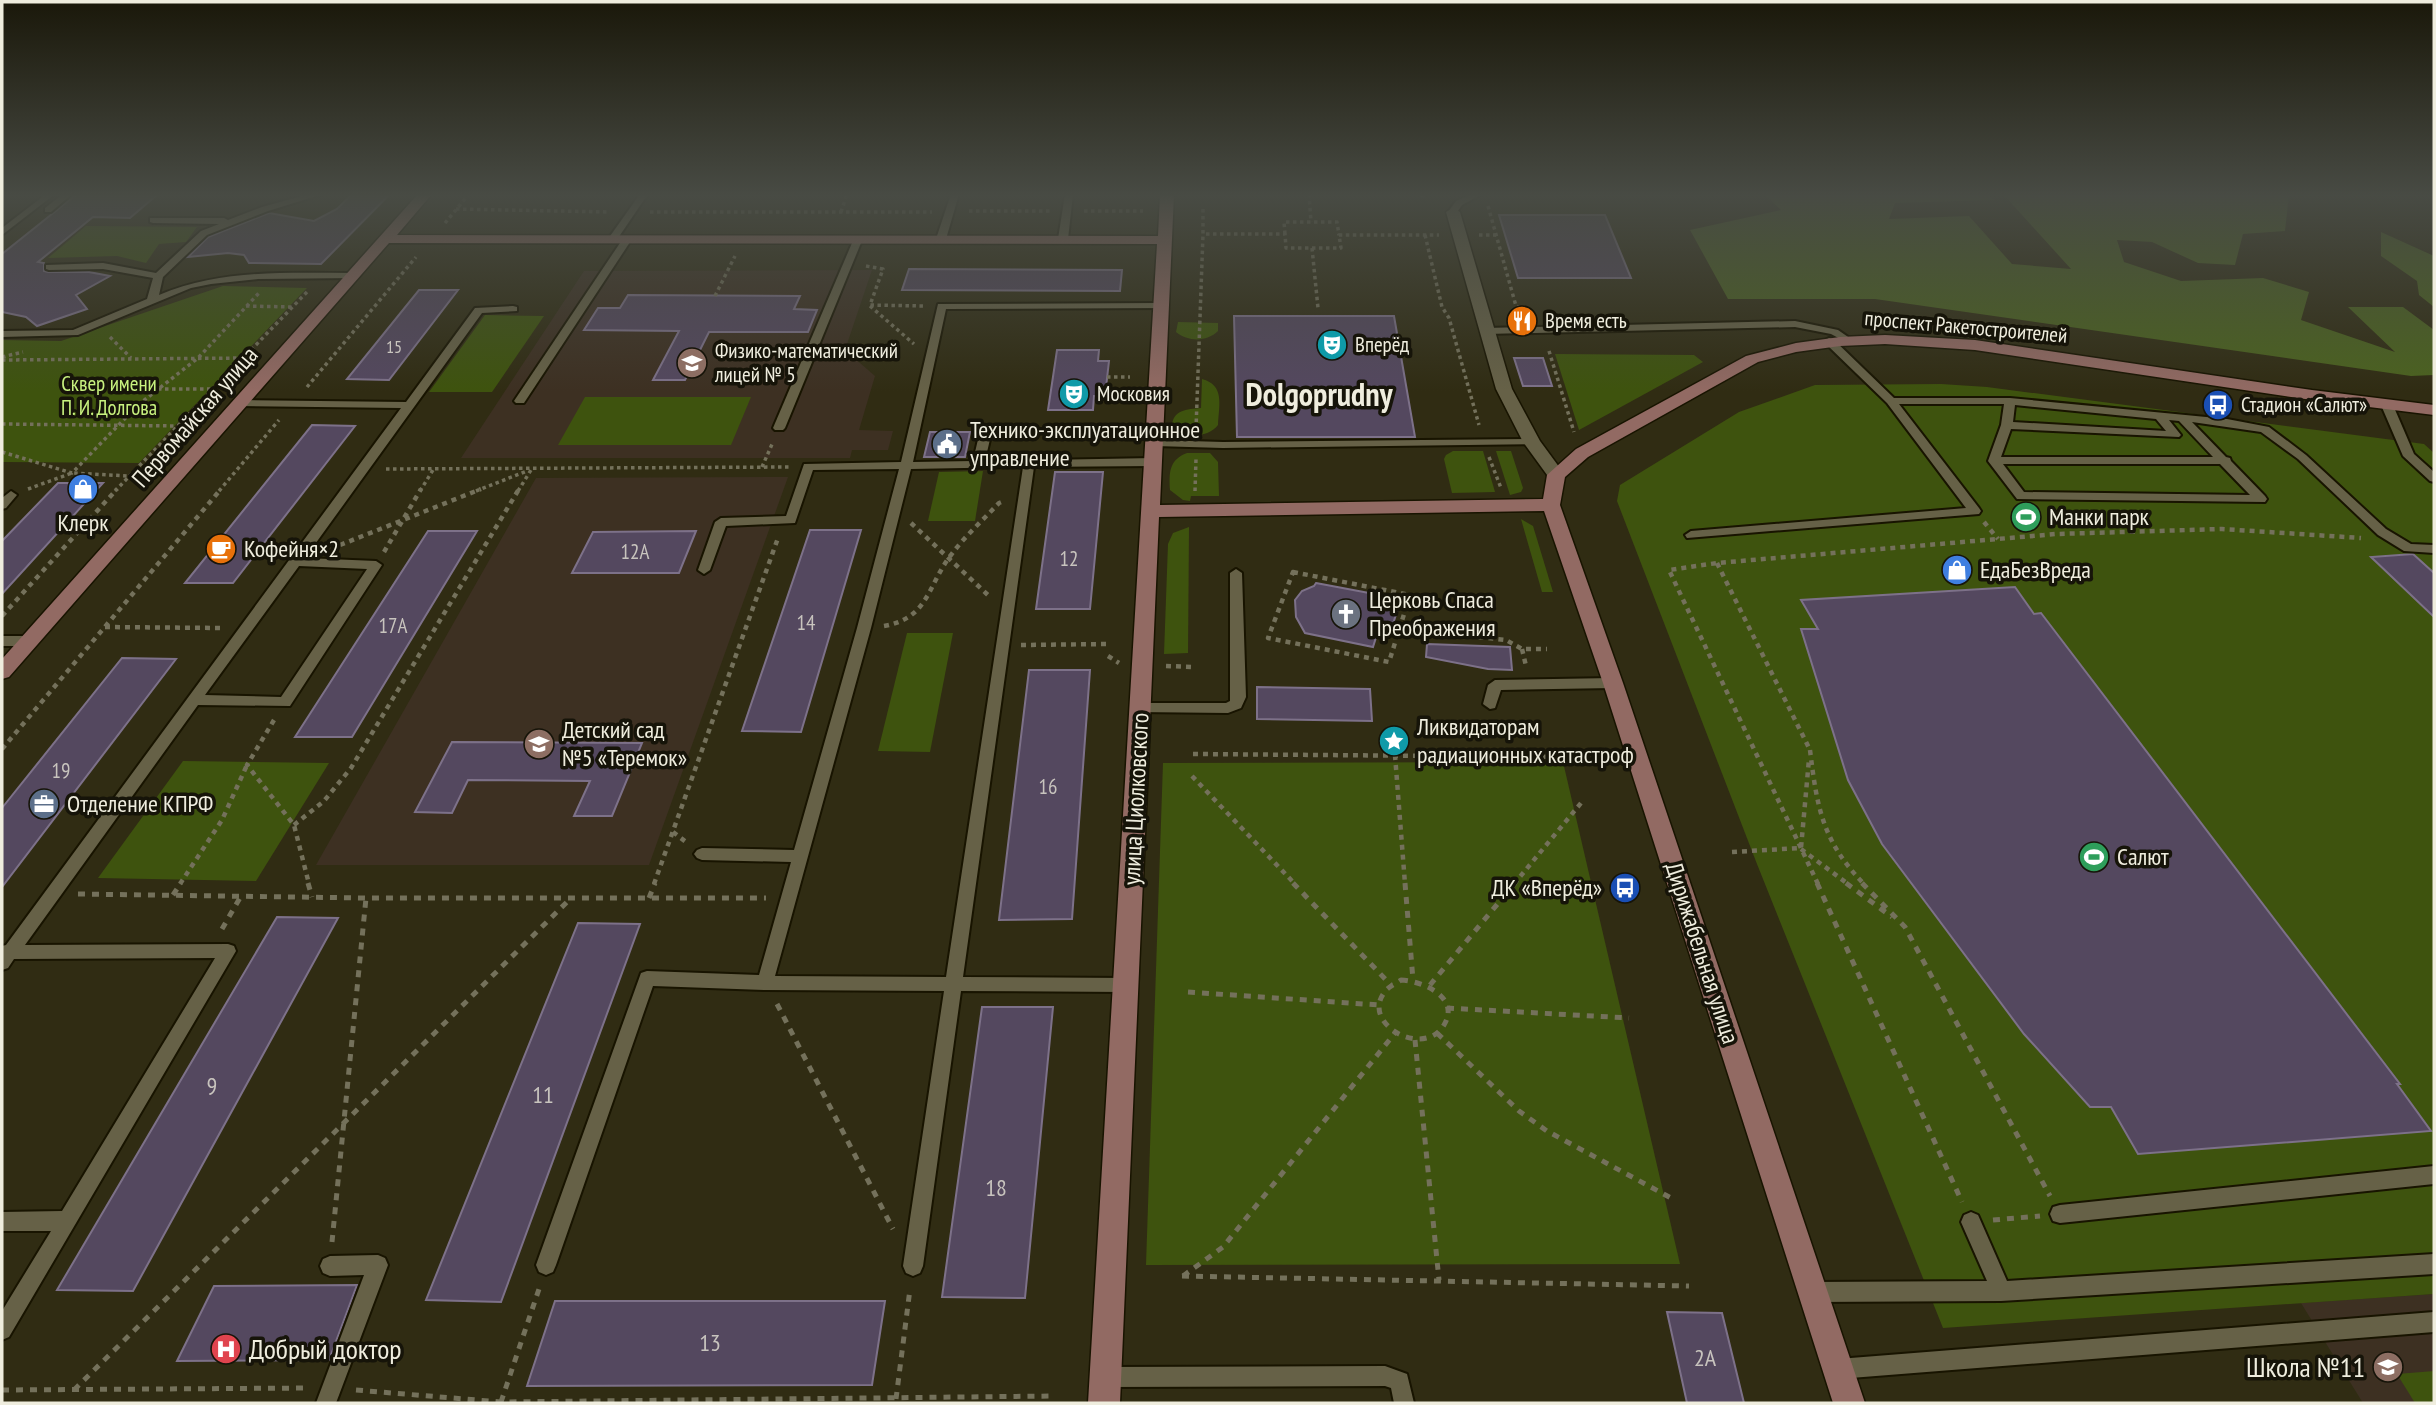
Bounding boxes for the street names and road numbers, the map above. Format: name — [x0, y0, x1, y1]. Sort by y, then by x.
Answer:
street label: проспект Ракетостроителей — [1864, 304, 2069, 349]
street label: Первомайская улица — [125, 340, 264, 493]
street label: улица Циолковского — [1116, 712, 1155, 886]
street label: Дирижабельная улица — [1658, 858, 1746, 1048]

